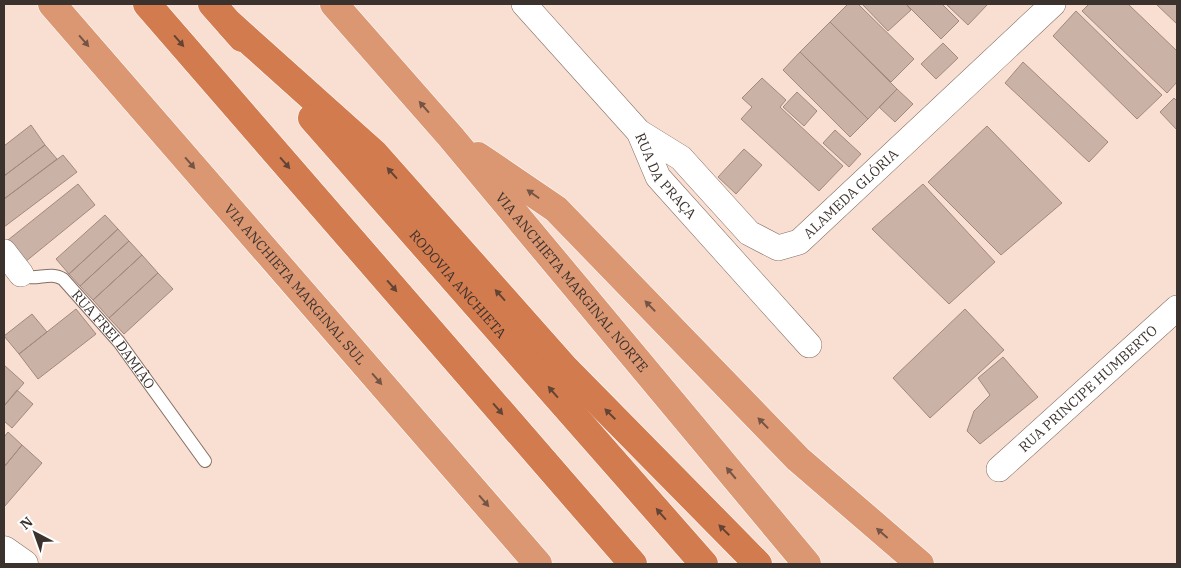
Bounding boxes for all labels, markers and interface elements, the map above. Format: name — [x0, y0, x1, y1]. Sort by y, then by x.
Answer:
one-way arrow — [78, 34, 90, 46]
one-way arrow — [173, 34, 185, 46]
one-way arrow — [419, 101, 430, 113]
street label: RUA DA PRAÇA — [631, 130, 701, 223]
street label: ALAMEDA GLÓRIA — [800, 145, 902, 242]
one-way arrow — [185, 157, 196, 170]
one-way arrow — [280, 157, 291, 170]
one-way arrow — [386, 168, 398, 180]
street label: VIA ANCHIETA MARGINAL NORTE — [492, 188, 652, 376]
one-way arrow — [526, 189, 540, 199]
street label: VIA ANCHIETA MARGINAL SUL — [220, 200, 370, 368]
street label: RODOVIA ANCHIETA — [405, 226, 511, 342]
one-way arrow — [386, 280, 398, 292]
street label: RUA FREI DAMIÃO — [68, 286, 159, 393]
one-way arrow — [494, 288, 505, 301]
one-way arrow — [644, 301, 656, 313]
street label: RUA PRINCIPE HUMBERTO — [1015, 321, 1161, 456]
one-way arrow — [372, 372, 383, 385]
one-way arrow — [548, 386, 559, 399]
one-way arrow — [492, 403, 503, 415]
one-way arrow — [604, 408, 616, 420]
one-way arrow — [757, 417, 769, 429]
one-way arrow — [725, 467, 736, 480]
one-way arrow — [478, 495, 489, 508]
north arrow — [10, 508, 60, 558]
one-way arrow — [655, 508, 666, 521]
text: N — [16, 513, 37, 534]
one-way arrow — [718, 524, 730, 536]
one-way arrow — [877, 527, 889, 539]

